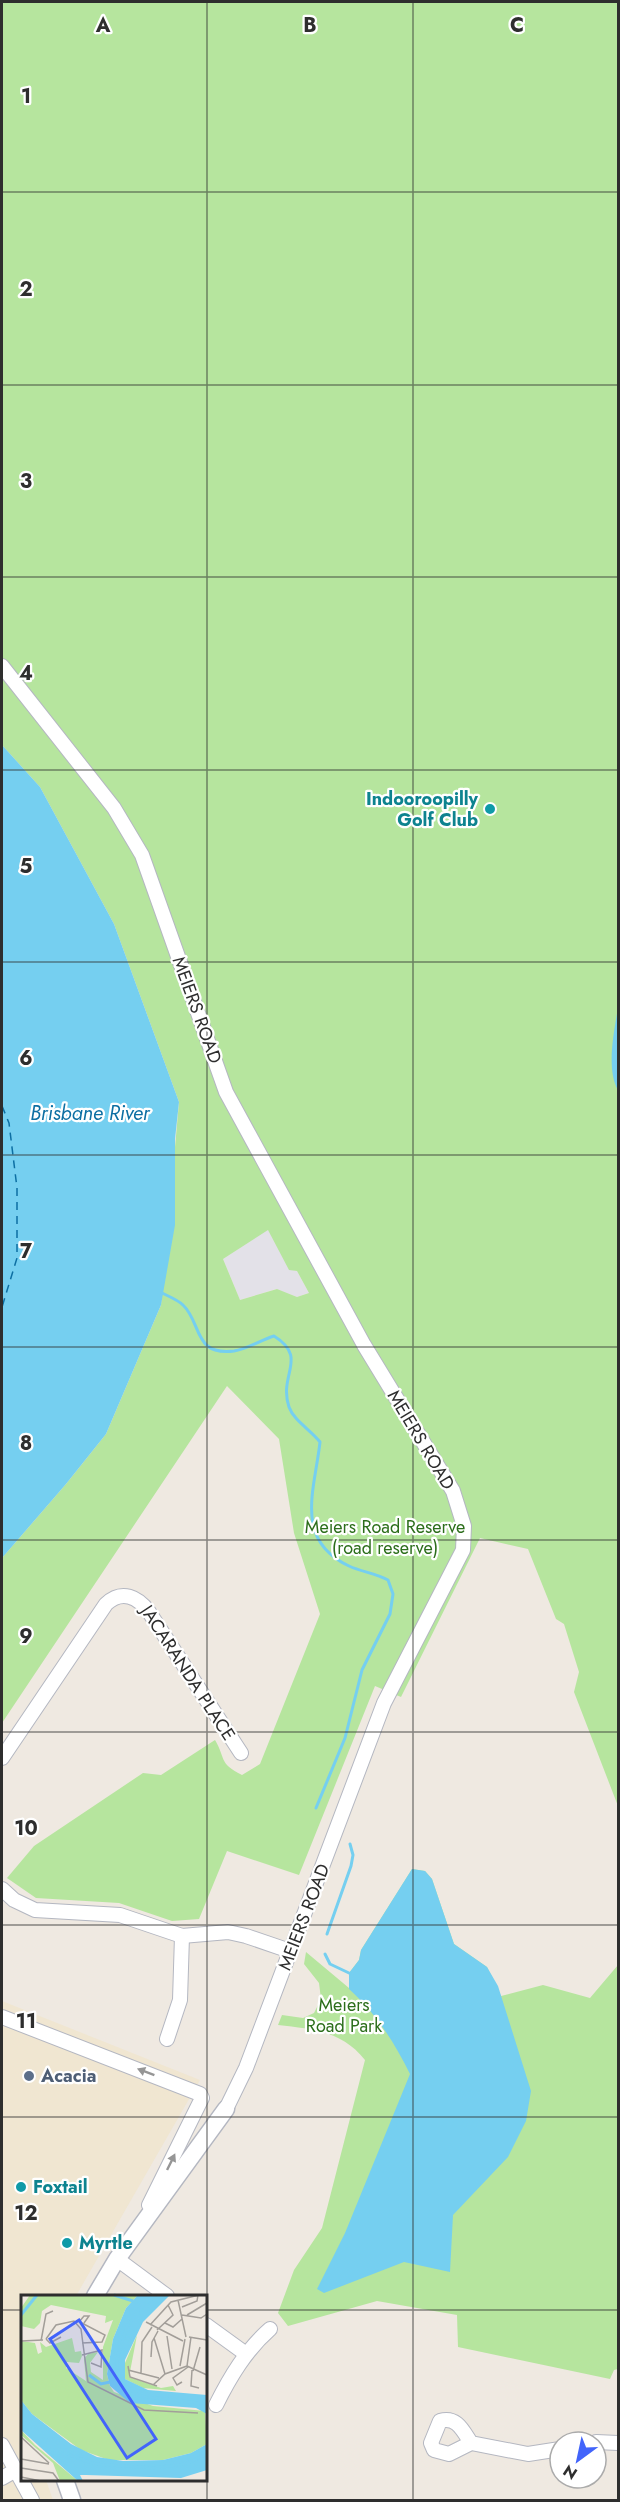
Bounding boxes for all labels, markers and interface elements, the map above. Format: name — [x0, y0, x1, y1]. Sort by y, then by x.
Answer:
text: A — [95, 11, 111, 40]
text: B — [303, 11, 317, 40]
text: C — [510, 11, 524, 40]
text: 1 — [21, 82, 31, 111]
text: 2 — [19, 275, 33, 304]
text: 3 — [20, 467, 32, 496]
text: 4 — [19, 659, 33, 688]
place label: Indooroopilly Golf Club — [366, 786, 479, 833]
marker: Indooroopilly Golf Club — [483, 802, 497, 816]
text: 5 — [20, 852, 33, 881]
street label: MEIERS ROAD — [166, 953, 228, 1067]
text: 6 — [19, 1044, 33, 1073]
water label: Brisbane River — [30, 1099, 151, 1128]
text: 7 — [20, 1237, 33, 1266]
street label: MEIERS ROAD — [381, 1385, 461, 1495]
text: 8 — [20, 1429, 32, 1458]
park label: Meiers Road Reserve (road reserve) — [305, 1514, 465, 1561]
street label: JACARANDA PLACE — [133, 1599, 242, 1746]
text: 9 — [19, 1622, 33, 1651]
text: 10 — [14, 1814, 38, 1843]
street label: MEIERS ROAD — [272, 1860, 336, 1974]
park label: Meiers Road Park — [306, 1992, 382, 2039]
text: 11 — [16, 2007, 36, 2036]
place label: Acacia — [40, 2063, 96, 2089]
one-way arrow — [136, 2067, 154, 2077]
marker: Acacia — [22, 2069, 36, 2083]
one-way arrow — [166, 2153, 175, 2170]
place label: Foxtail — [33, 2174, 88, 2200]
marker: Foxtail — [14, 2180, 28, 2194]
text: 12 — [14, 2199, 38, 2228]
place label: Myrtle — [79, 2230, 133, 2256]
marker: Myrtle — [60, 2236, 74, 2250]
inset map — [21, 2295, 207, 2481]
north arrow — [548, 2430, 608, 2490]
text: N — [559, 2459, 582, 2485]

